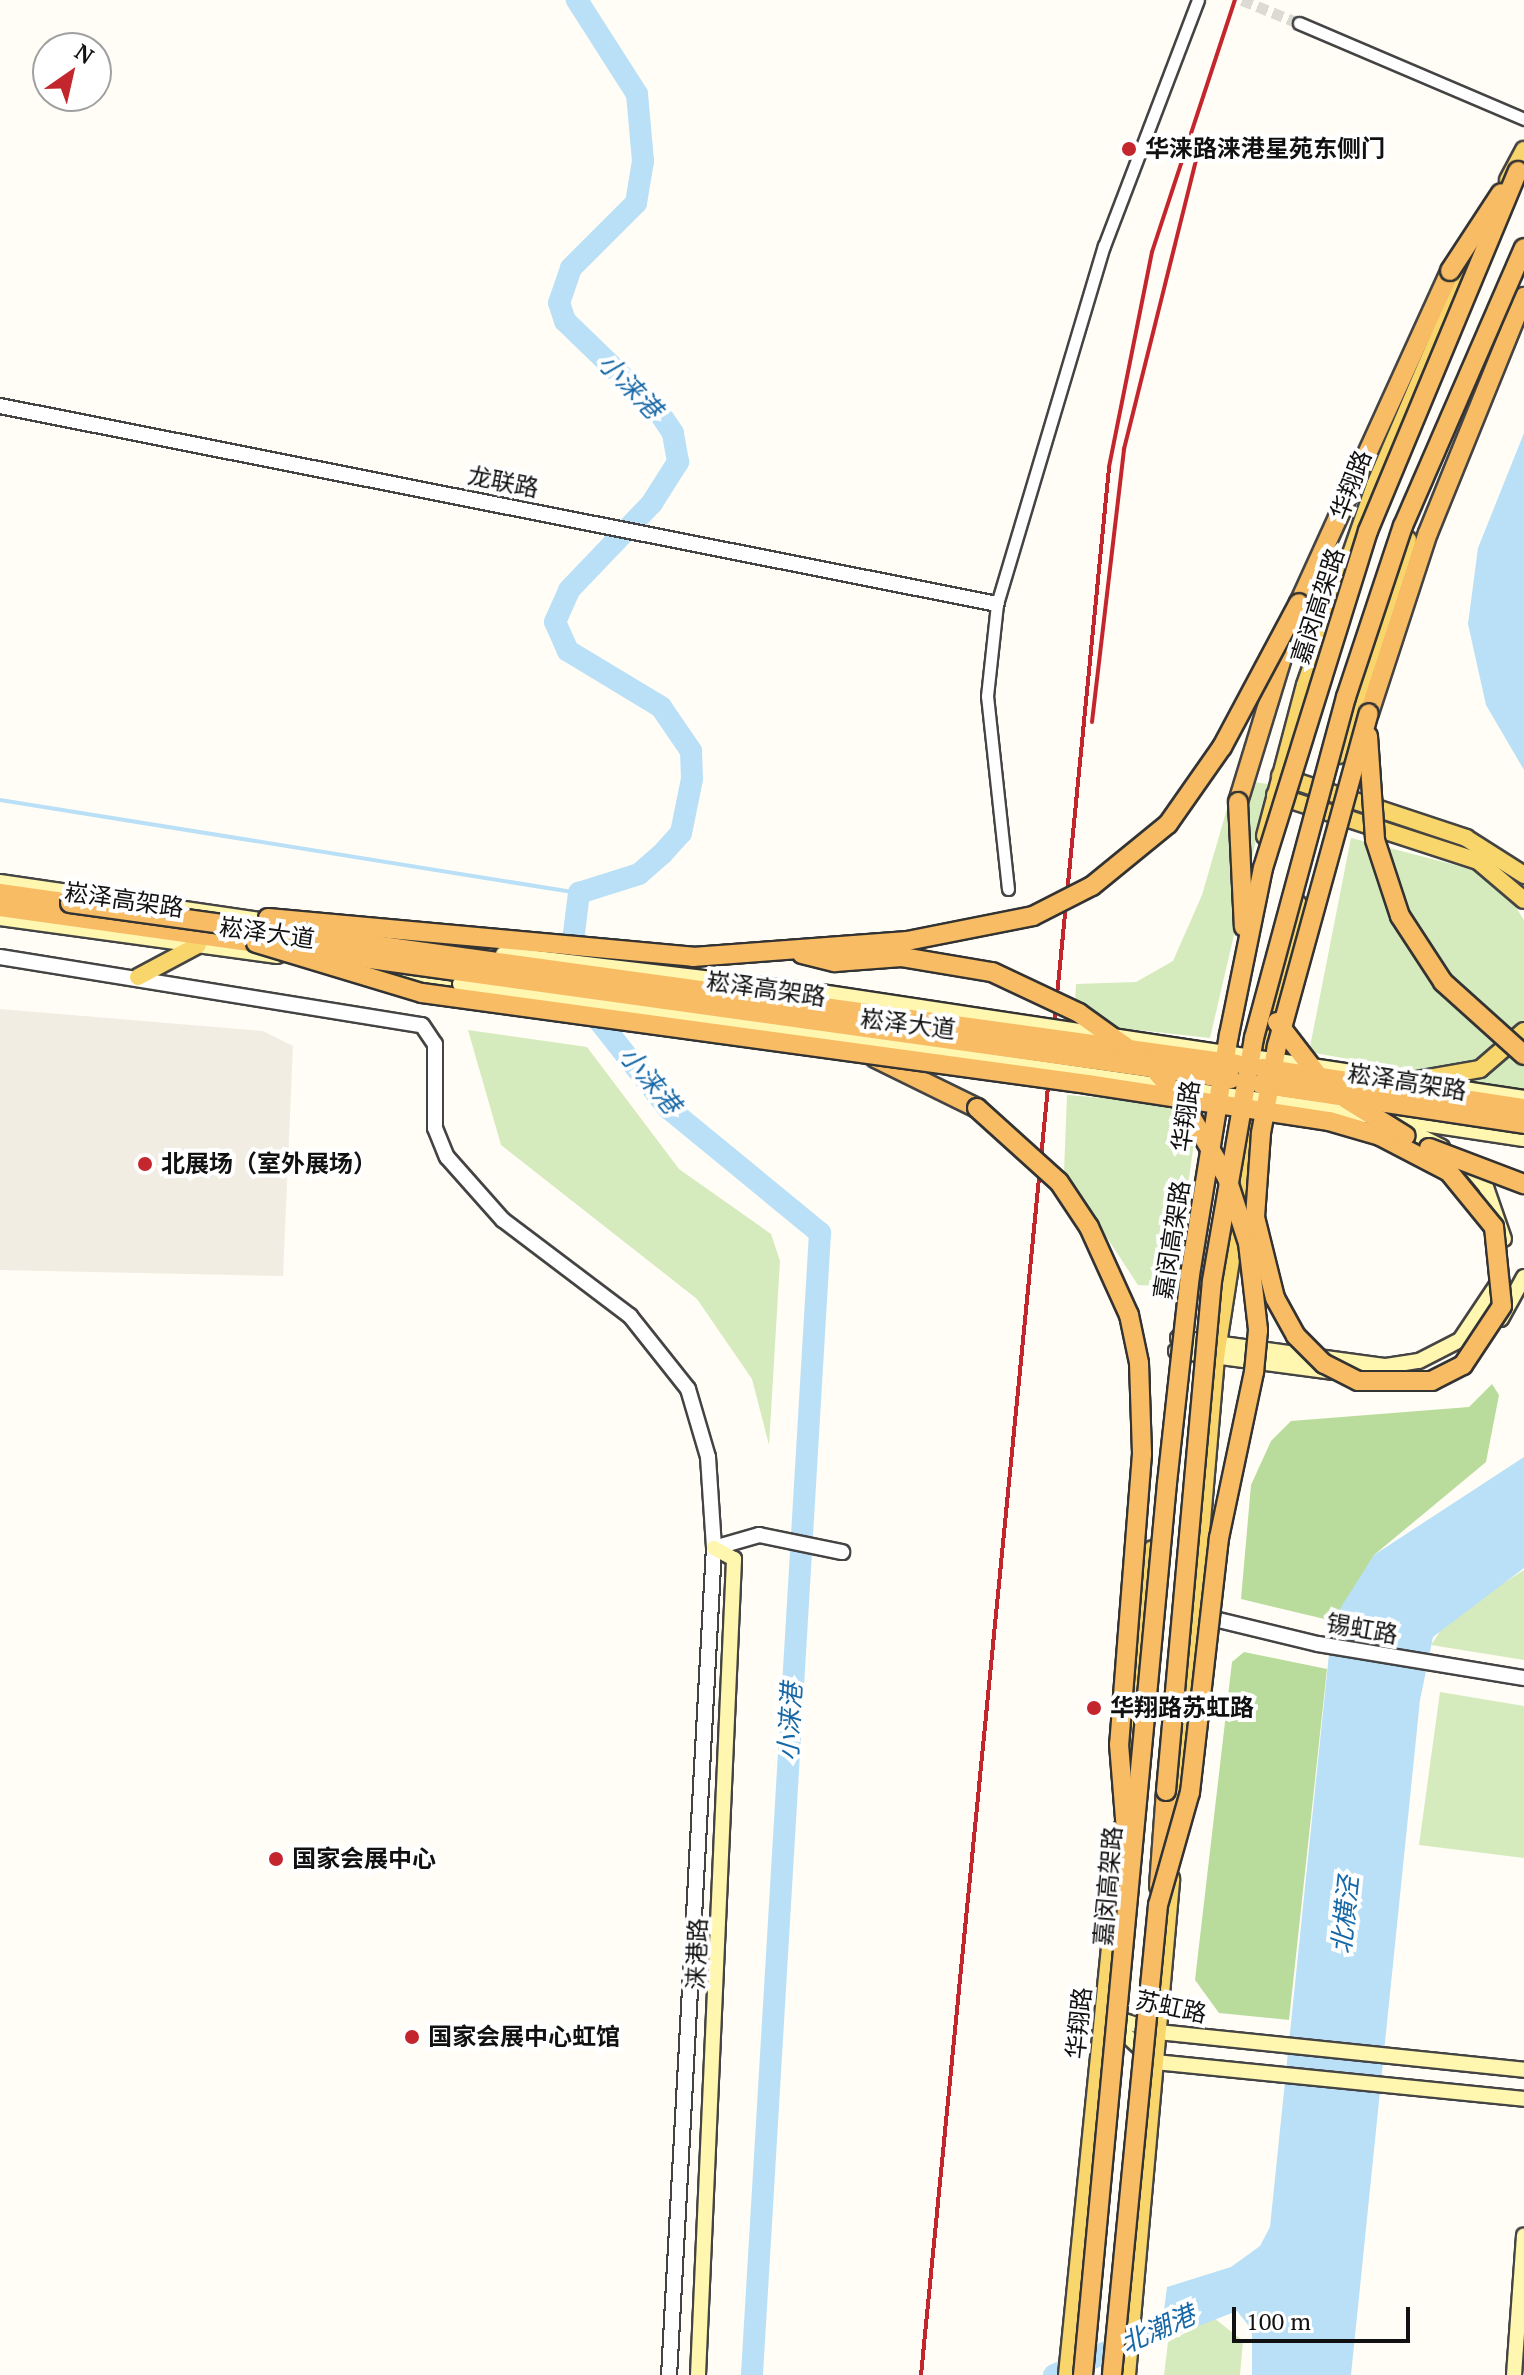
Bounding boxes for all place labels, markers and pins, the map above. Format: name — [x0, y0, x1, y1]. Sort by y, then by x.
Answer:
place label: 华涞路涞港星苑东侧门 — [1145, 135, 1385, 163]
marker: 华涞路涞港星苑东侧门 — [1120, 140, 1138, 158]
place label: 北展场（室外展场） — [161, 1150, 377, 1178]
marker: 北展场（室外展场） — [136, 1155, 154, 1173]
place label: 华翔路苏虹路 — [1110, 1694, 1254, 1722]
marker: 华翔路苏虹路 — [1085, 1699, 1103, 1717]
place label: 国家会展中心 — [292, 1845, 436, 1873]
marker: 国家会展中心 — [267, 1850, 285, 1868]
place label: 国家会展中心虹馆 — [428, 2023, 620, 2051]
marker: 国家会展中心虹馆 — [403, 2028, 421, 2046]

